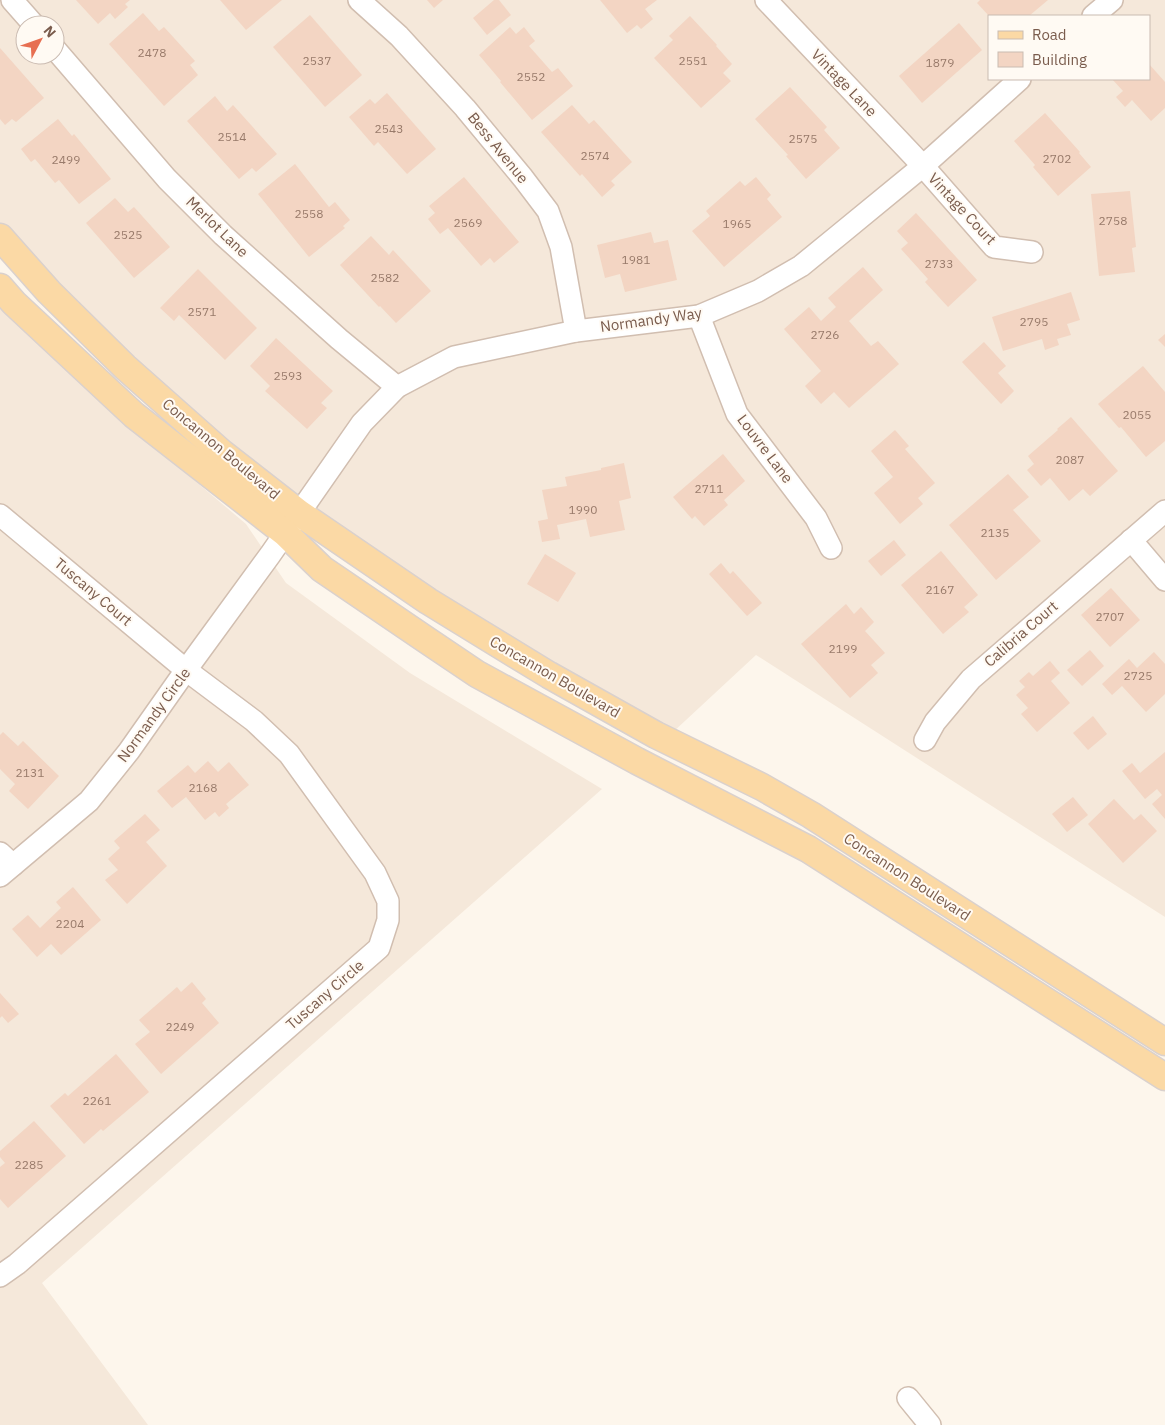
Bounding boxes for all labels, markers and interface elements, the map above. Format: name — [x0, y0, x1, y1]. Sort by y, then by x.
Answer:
north arrow — [15, 15, 65, 65]
legend — [988, 15, 1150, 80]
text: N — [40, 22, 60, 41]
text: Road — [1032, 25, 1067, 44]
house number: 2478 — [138, 45, 166, 60]
street label: Vintage Lane — [807, 45, 881, 120]
text: Building — [1032, 50, 1087, 69]
house number: 2537 — [303, 53, 331, 68]
house number: 2551 — [679, 53, 707, 68]
house number: 1879 — [926, 55, 954, 70]
house number: 2552 — [517, 69, 545, 84]
street label: Bess Avenue — [464, 108, 533, 187]
house number: 2543 — [375, 121, 403, 136]
house number: 2514 — [218, 129, 246, 144]
house number: 2575 — [789, 131, 817, 146]
house number: 2574 — [581, 148, 609, 163]
house number: 2702 — [1043, 151, 1071, 166]
house number: 2499 — [52, 152, 80, 167]
street label: Vintage Court — [924, 169, 1000, 249]
street label: Merlot Lane — [182, 192, 253, 261]
house number: 2558 — [295, 206, 323, 221]
house number: 2758 — [1099, 213, 1127, 228]
house number: 2569 — [454, 215, 482, 230]
house number: 1965 — [723, 216, 751, 231]
house number: 2525 — [114, 227, 142, 242]
house number: 1981 — [622, 252, 650, 267]
house number: 2733 — [925, 256, 953, 271]
house number: 2582 — [371, 270, 399, 285]
street label: Normandy Way — [599, 303, 704, 336]
house number: 2571 — [188, 304, 216, 319]
house number: 2795 — [1020, 314, 1048, 329]
house number: 2726 — [811, 327, 839, 342]
house number: 2593 — [274, 368, 302, 383]
street label: Concannon Boulevard — [159, 394, 284, 503]
house number: 2055 — [1123, 407, 1151, 422]
street label: Louvre Lane — [733, 411, 797, 487]
house number: 2087 — [1056, 452, 1084, 467]
house number: 2711 — [695, 481, 723, 496]
house number: 1990 — [569, 502, 597, 517]
house number: 2135 — [981, 525, 1009, 540]
street label: Tuscany Court — [51, 554, 136, 630]
house number: 2167 — [926, 582, 954, 597]
street label: Calibria Court — [980, 596, 1062, 671]
house number: 2707 — [1096, 609, 1124, 624]
street label: Concannon Boulevard — [487, 631, 624, 722]
house number: 2199 — [829, 641, 857, 656]
street label: Normandy Circle — [113, 664, 194, 766]
house number: 2725 — [1124, 668, 1152, 683]
house number: 2131 — [16, 765, 44, 780]
house number: 2168 — [189, 780, 217, 795]
street label: Concannon Boulevard — [840, 828, 974, 925]
house number: 2204 — [56, 916, 84, 931]
street label: Tuscany Circle — [282, 956, 368, 1034]
house number: 2249 — [166, 1019, 194, 1034]
house number: 2261 — [83, 1093, 111, 1108]
house number: 2285 — [15, 1157, 43, 1172]

